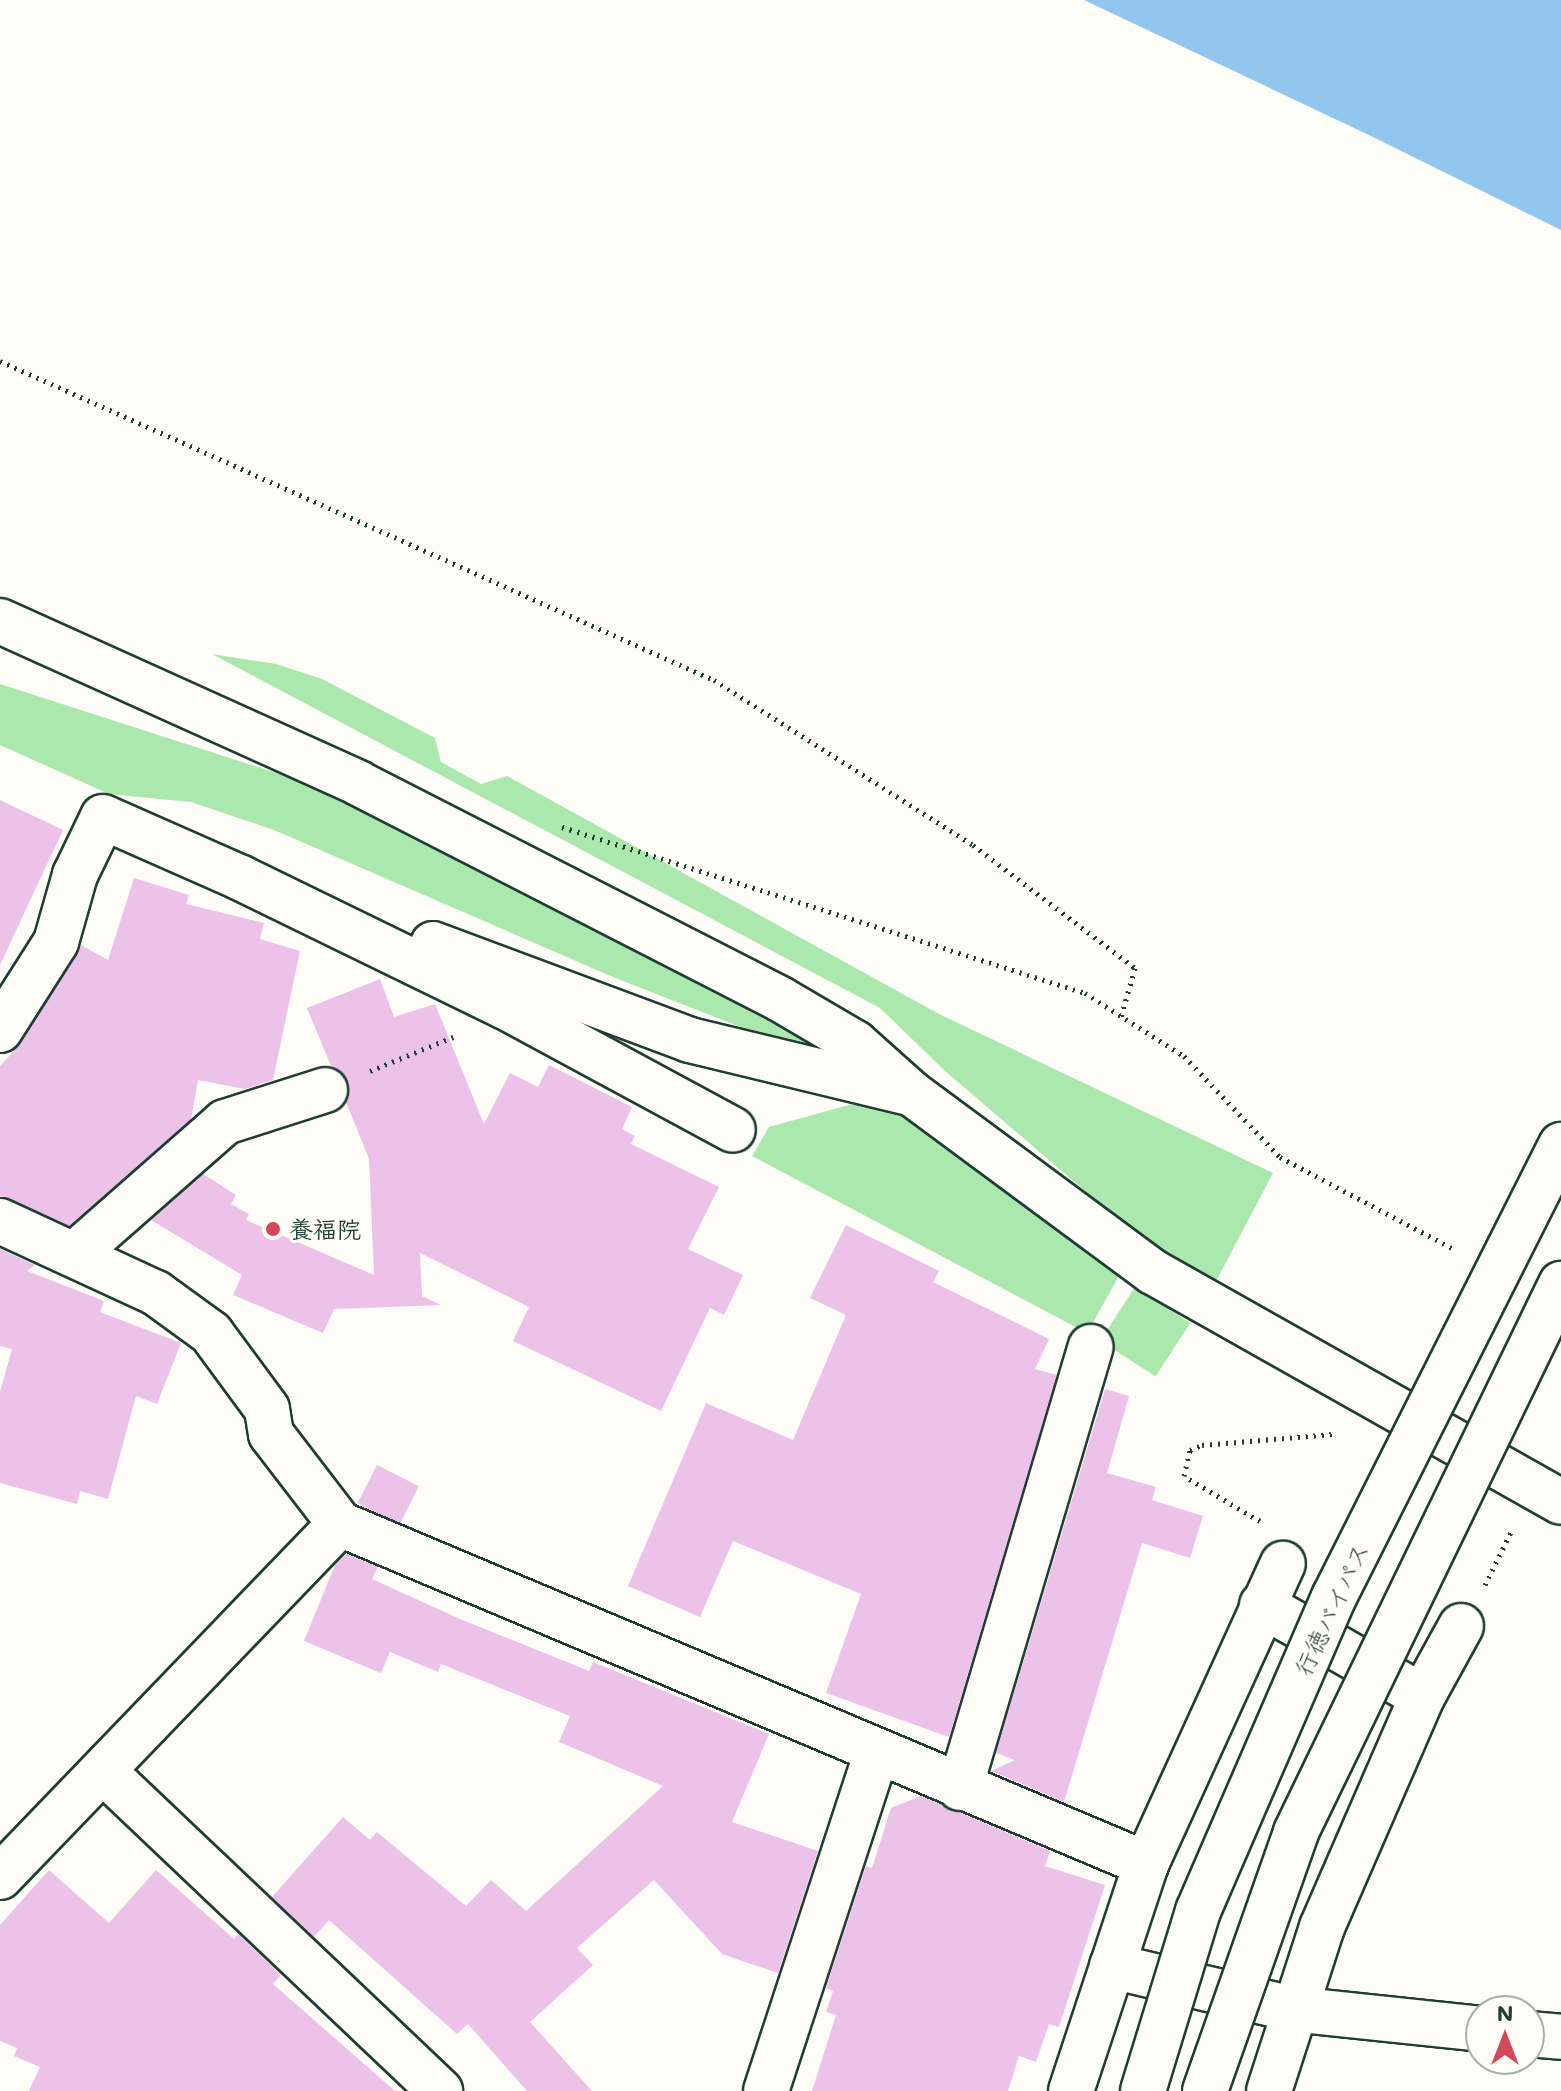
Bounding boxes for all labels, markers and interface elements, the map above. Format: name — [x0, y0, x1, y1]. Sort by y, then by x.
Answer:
place label: 養福院 — [289, 1215, 361, 1243]
marker: 養福院 — [264, 1220, 282, 1238]
street label: 行徳バイパス — [1288, 1538, 1374, 1680]
north arrow — [1465, 1995, 1545, 2075]
text: N — [1497, 1998, 1513, 2027]

